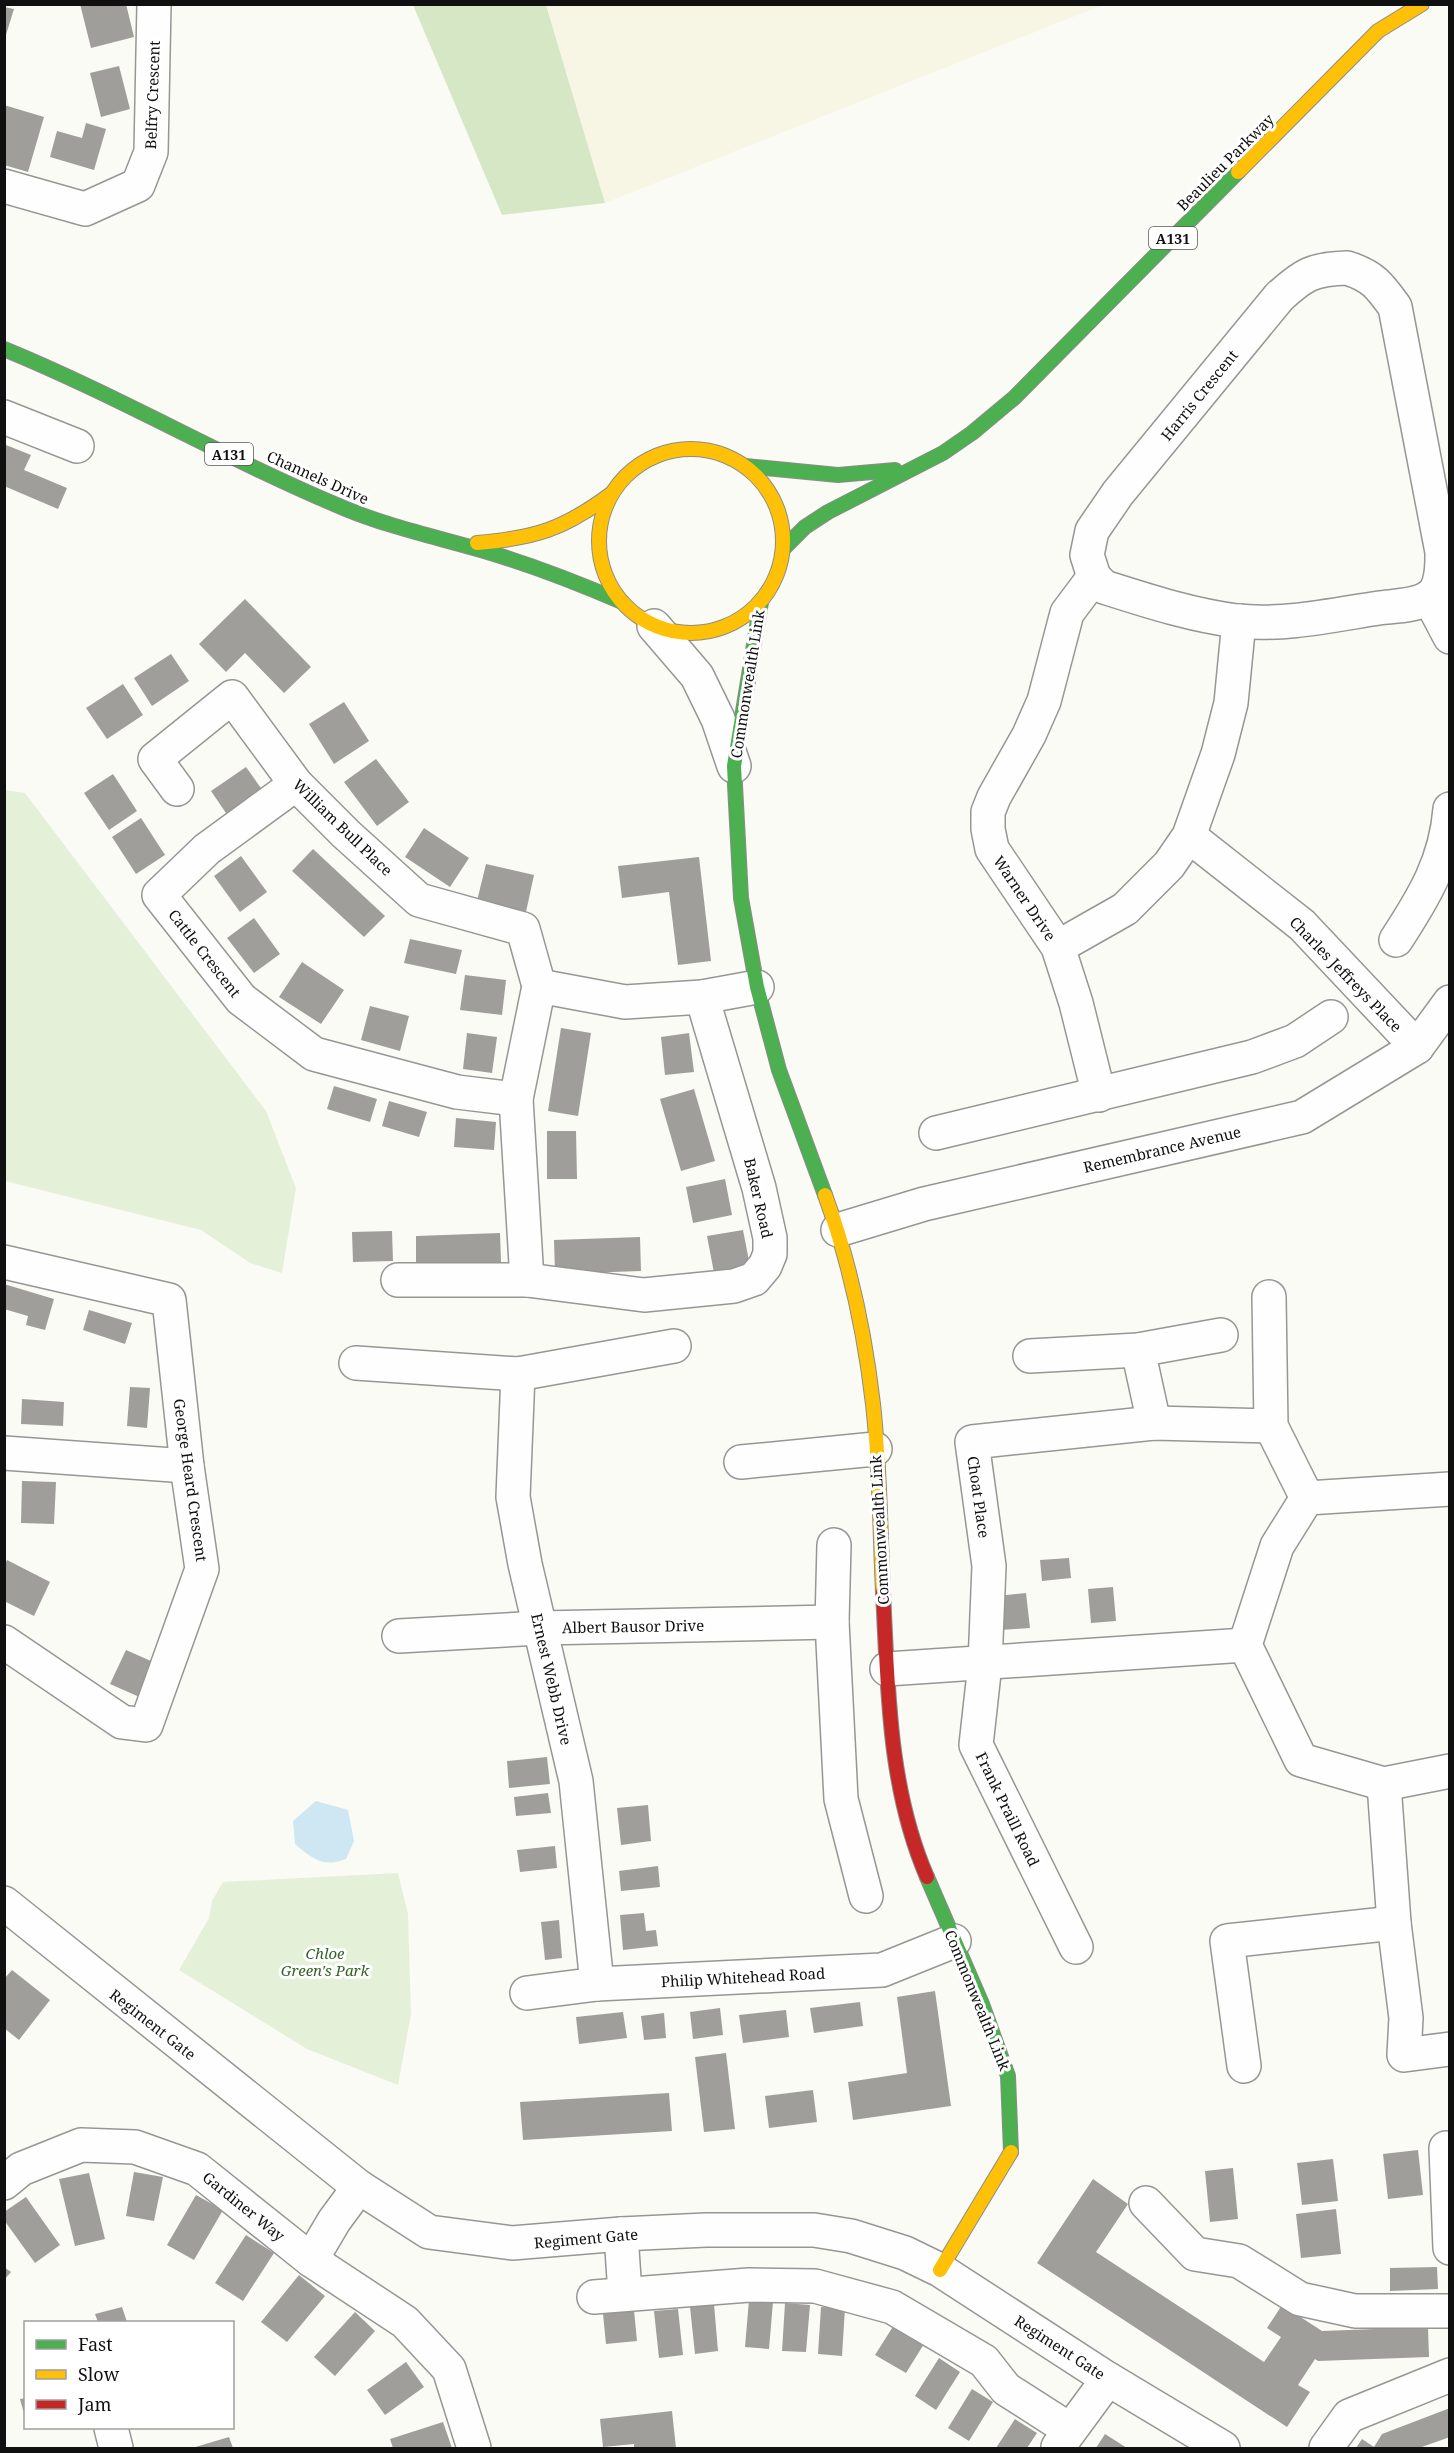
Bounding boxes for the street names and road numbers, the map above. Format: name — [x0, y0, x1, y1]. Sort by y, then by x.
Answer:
street label: Belfry Crescent — [140, 40, 164, 150]
street label: Beaulieu Parkway — [1172, 109, 1278, 215]
road number: A131 — [1149, 227, 1197, 249]
street label: Harris Crescent — [1156, 345, 1242, 445]
road number: A131 — [205, 443, 253, 465]
street label: Channels Drive — [264, 446, 372, 508]
street label: Commonwealth Link — [725, 608, 769, 760]
street label: William Bull Place — [289, 774, 397, 880]
street label: Warner Drive — [989, 852, 1061, 944]
street label: Cattle Crescent — [164, 905, 246, 1001]
street label: Charles Jeffreys Place — [1286, 912, 1406, 1036]
street label: Remembrance Avenue — [1081, 1121, 1243, 1177]
street label: Baker Road — [740, 1156, 778, 1240]
street label: George Heard Crescent — [170, 1397, 212, 1563]
street label: Commonwealth Link — [865, 1454, 893, 1605]
street label: Choat Place — [963, 1455, 995, 1539]
street label: Ernest Webb Drive — [527, 1611, 577, 1747]
street label: Albert Bausor Drive — [562, 1615, 704, 1637]
street label: Frank Praill Road — [972, 1749, 1044, 1869]
street label: Commonwealth Link — [941, 1927, 1015, 2073]
street label: Philip Whitehead Road — [660, 1963, 826, 1991]
street label: Regiment Gate — [106, 1984, 200, 2064]
street label: Gardiner Way — [199, 2167, 290, 2246]
street label: Regiment Gate — [533, 2223, 639, 2253]
street label: Regiment Gate — [1011, 2310, 1109, 2384]

